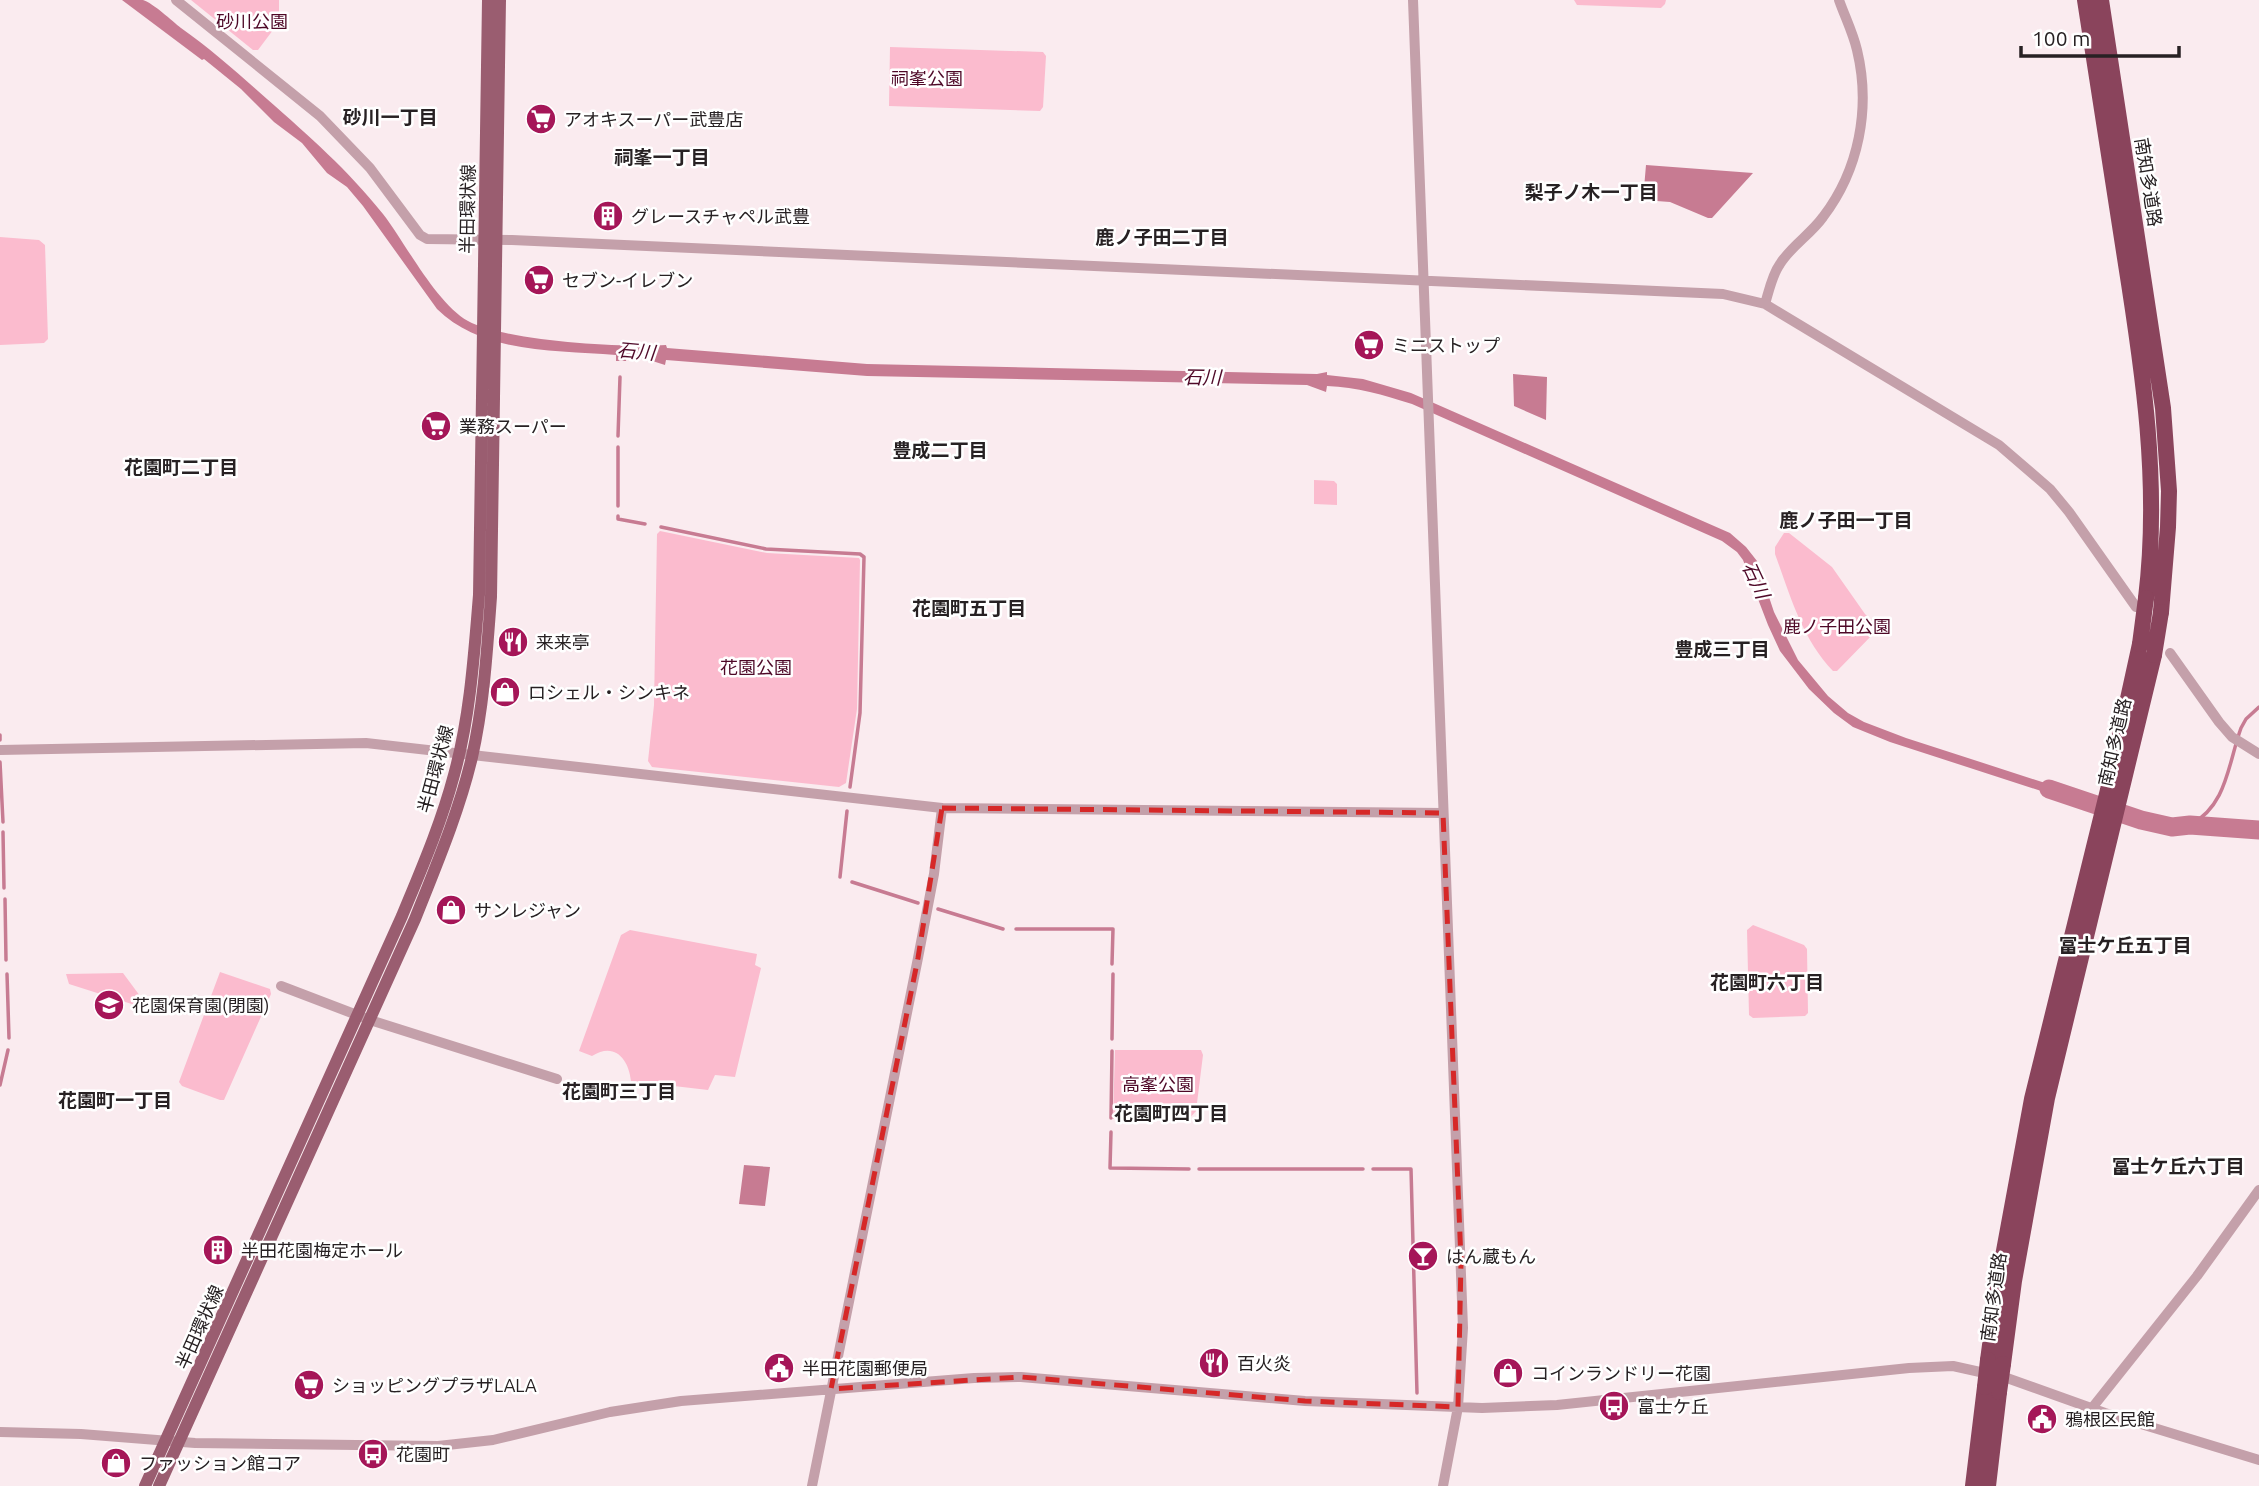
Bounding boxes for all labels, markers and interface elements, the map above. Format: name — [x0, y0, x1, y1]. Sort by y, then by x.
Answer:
park label: 砂川公園 — [216, 11, 288, 31]
scale bar — [2021, 14, 2178, 58]
text: 100 m — [2032, 26, 2090, 50]
park label: 祠峯公園 — [891, 68, 963, 88]
supermarket icon: アオキスーパー武豊店 — [524, 102, 558, 136]
district label: 砂川一丁目 — [342, 106, 438, 128]
place label: アオキスーパー武豊店 — [564, 109, 743, 129]
street label: 南知多道路 — [2132, 136, 2166, 228]
district label: 祠峯一丁目 — [614, 146, 710, 168]
street label: 半田環状線 — [456, 164, 478, 254]
district label: 梨子ノ木一丁目 — [1524, 181, 1658, 203]
building icon: グレースチャペル武豊 — [591, 199, 625, 233]
place label: グレースチャペル武豊 — [631, 206, 810, 226]
district label: 鹿ノ子田二丁目 — [1095, 226, 1229, 248]
supermarket icon: セブン-イレブン — [522, 263, 556, 297]
place label: セブン-イレブン — [562, 270, 693, 290]
supermarket icon: ミニストップ — [1352, 328, 1386, 362]
place label: ミニストップ — [1392, 335, 1500, 355]
water label: 石川 — [616, 338, 658, 364]
water label: 石川 — [1183, 366, 1223, 388]
supermarket icon: 業務スーパー — [419, 409, 453, 443]
place label: 業務スーパー — [459, 416, 567, 436]
district label: 豊成二丁目 — [892, 439, 988, 461]
district label: 花園町二丁目 — [124, 456, 238, 478]
district label: 鹿ノ子田一丁目 — [1779, 509, 1913, 531]
water label: 石川 — [1738, 558, 1775, 604]
district label: 花園町五丁目 — [912, 597, 1026, 619]
park label: 鹿ノ子田公園 — [1783, 616, 1891, 636]
restaurant icon: 来来亭 — [496, 625, 530, 659]
place label: 来来亭 — [536, 632, 590, 652]
district label: 豊成三丁目 — [1674, 638, 1770, 660]
park label: 花園公園 — [720, 657, 792, 677]
shop icon: ロシェル・シンキネ — [488, 675, 522, 709]
place label: ロシェル・シンキネ — [528, 682, 690, 702]
street label: 南知多道路 — [2094, 696, 2134, 788]
street label: 半田環状線 — [414, 723, 456, 815]
shop icon: サンレジャン — [434, 893, 468, 927]
place label: サンレジャン — [474, 900, 581, 920]
district label: 冨士ケ丘五丁目 — [2058, 934, 2192, 956]
district label: 花園町六丁目 — [1710, 971, 1824, 993]
school or university icon: 花園保育園(閉園) — [92, 988, 126, 1022]
place label: 花園保育園(閉園) — [132, 995, 269, 1016]
park label: 高峯公園 — [1122, 1074, 1194, 1094]
district label: 花園町三丁目 — [562, 1080, 676, 1102]
district label: 花園町一丁目 — [58, 1089, 172, 1111]
district label: 花園町四丁目 — [1114, 1102, 1228, 1124]
district label: 冨士ケ丘六丁目 — [2111, 1155, 2245, 1177]
building icon: 半田花園梅定ホール — [201, 1233, 235, 1267]
bar icon: はん蔵もん — [1406, 1239, 1440, 1273]
place label: 半田花園梅定ホール — [241, 1240, 403, 1260]
place label: はん蔵もん — [1446, 1246, 1536, 1266]
street label: 南知多道路 — [1977, 1251, 2009, 1343]
street label: 半田環状線 — [172, 1282, 226, 1372]
restaurant icon: 百火炎 — [1197, 1346, 1231, 1380]
public building icon: 半田花園郵便局 — [762, 1351, 796, 1385]
place label: 百火炎 — [1237, 1353, 1291, 1373]
shop icon: コインランドリー花園 — [1491, 1356, 1525, 1390]
place label: 半田花園郵便局 — [802, 1358, 928, 1378]
place label: コインランドリー花園 — [1531, 1363, 1711, 1383]
supermarket icon: ショッピングプラザLALA — [292, 1368, 326, 1402]
place label: ショッピングプラザLALA — [332, 1375, 537, 1395]
bus stop icon: 富士ケ丘 — [1597, 1389, 1631, 1423]
place label: 富士ケ丘 — [1637, 1396, 1709, 1416]
public building icon: 鴉根区民館 — [2025, 1402, 2059, 1436]
place label: 鴉根区民館 — [2065, 1409, 2155, 1429]
bus stop icon: 花園町 — [356, 1437, 390, 1471]
place label: 花園町 — [396, 1444, 450, 1464]
shop icon: ファッション館コア — [99, 1446, 133, 1480]
place label: ファッション館コア — [139, 1453, 301, 1473]

